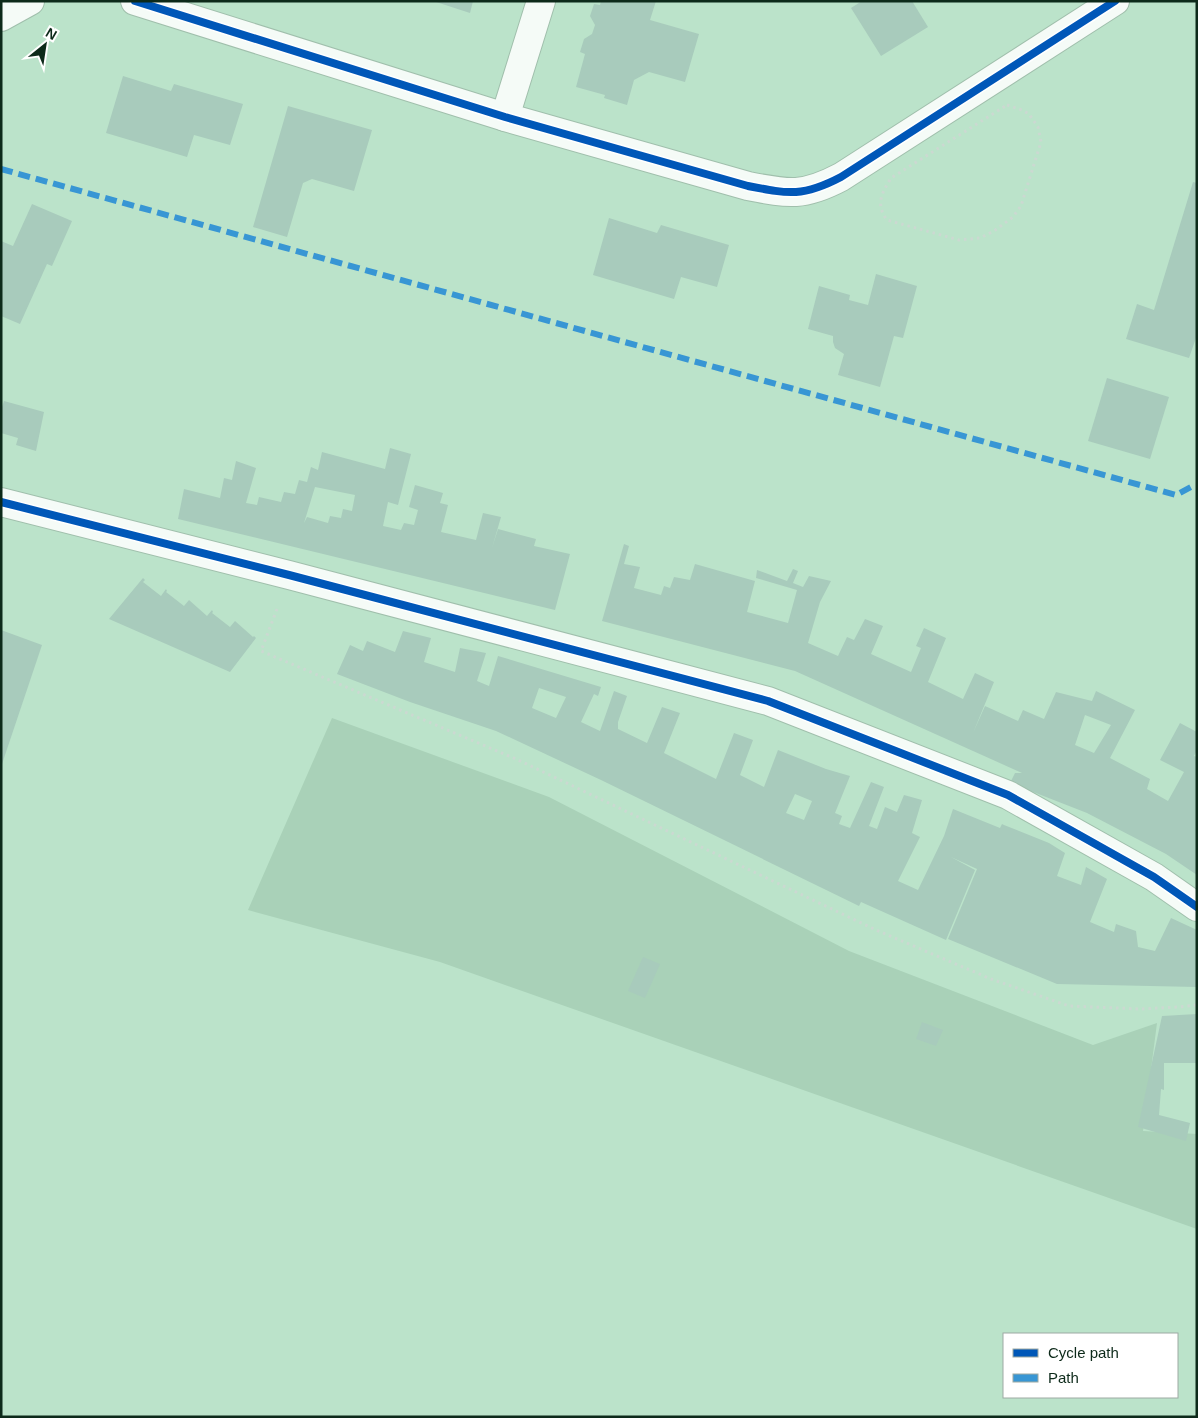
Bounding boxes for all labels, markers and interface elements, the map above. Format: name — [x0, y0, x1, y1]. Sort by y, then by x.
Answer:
north arrow — [20, 20, 70, 70]
text: N — [43, 24, 60, 43]
legend — [1003, 1333, 1178, 1398]
text: Cycle path — [1048, 1344, 1119, 1361]
text: Path — [1048, 1369, 1079, 1386]

